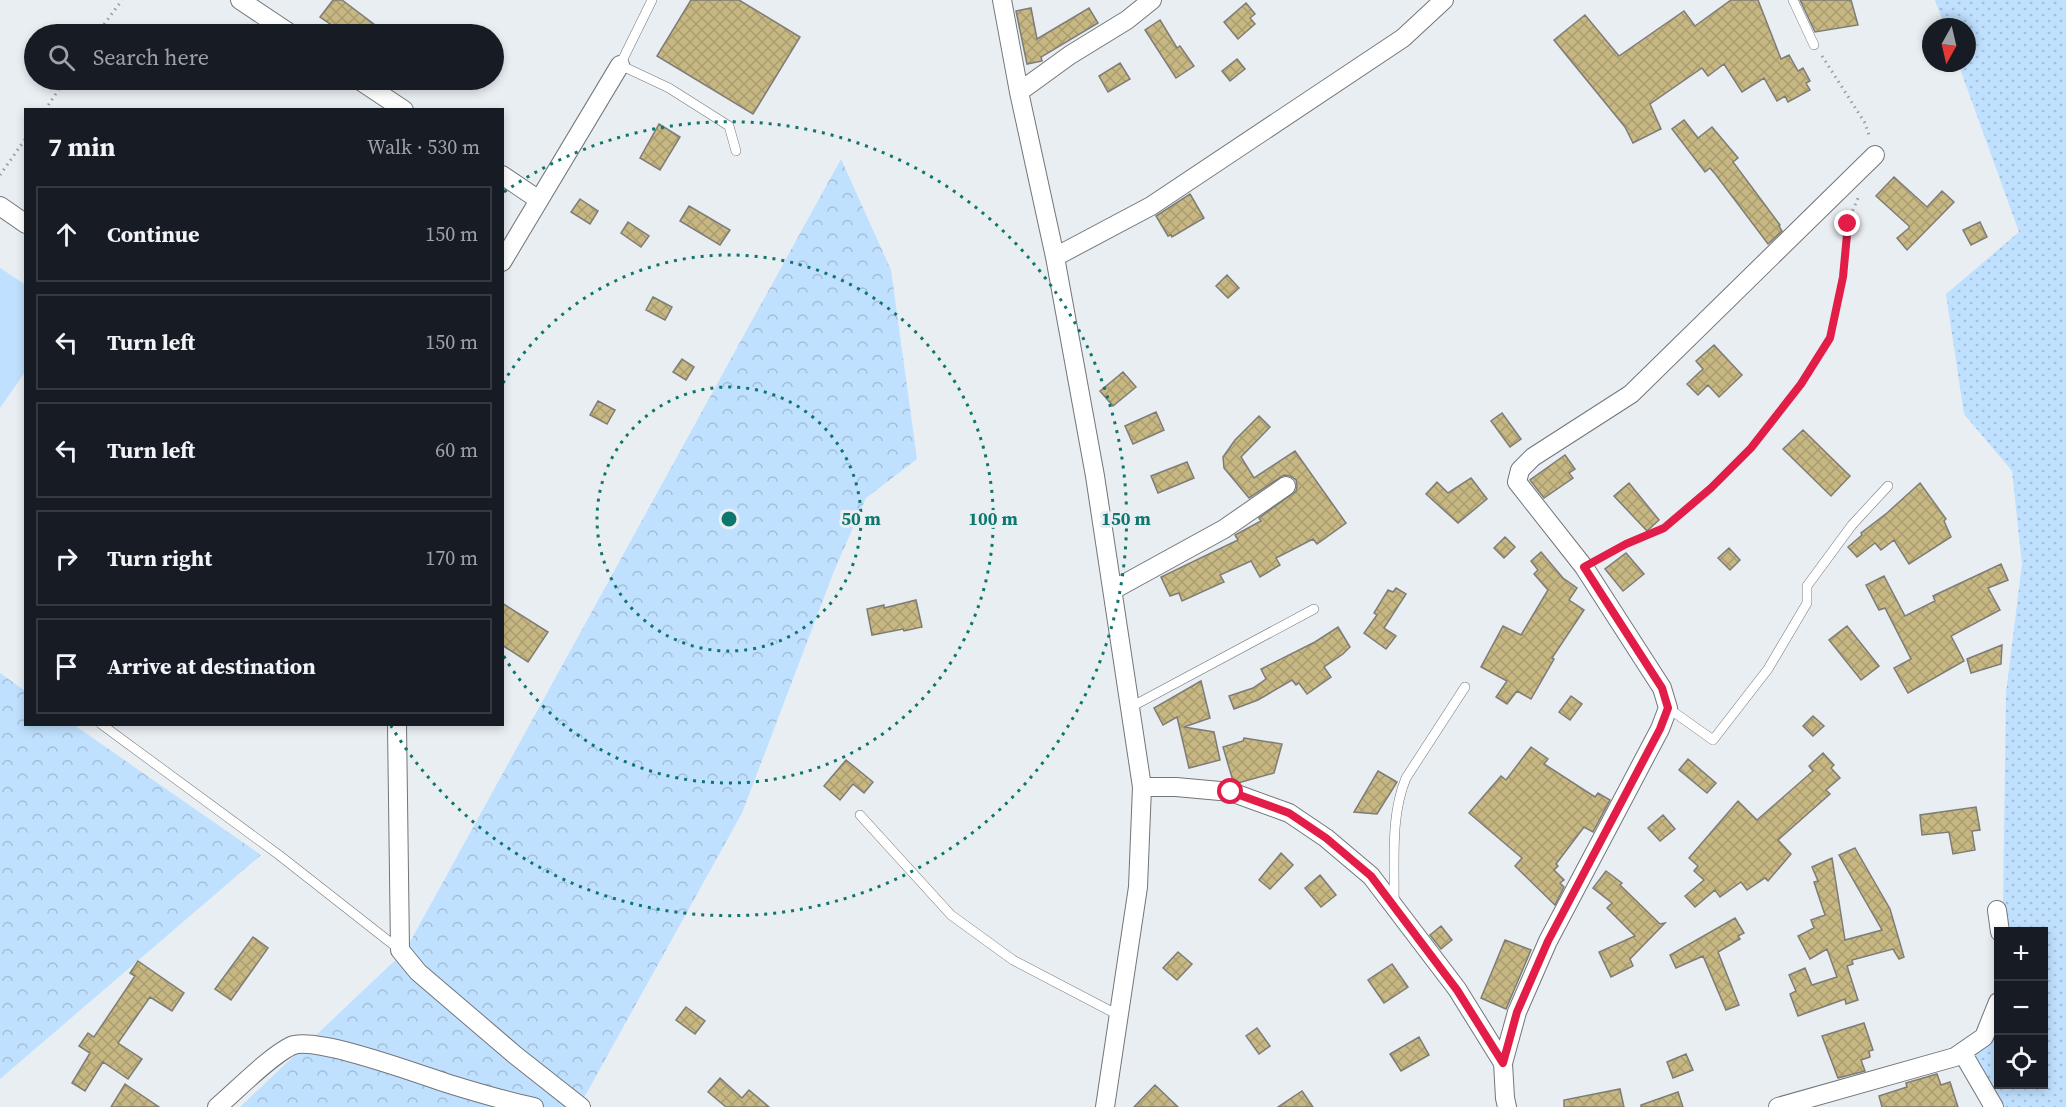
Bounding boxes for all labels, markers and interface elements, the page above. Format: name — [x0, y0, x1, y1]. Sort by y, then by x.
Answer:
north arrow — [1922, 18, 1976, 72]
search box — [24, 24, 504, 90]
icon: search — [45, 41, 78, 74]
text: Search here — [93, 42, 209, 72]
text: 7 min — [48, 129, 115, 165]
text: Walk · 530 m — [367, 133, 480, 161]
route end — [1834, 210, 1860, 236]
icon: ahead — [50, 218, 83, 251]
text: Continue — [107, 219, 200, 249]
text: 150 m — [425, 220, 478, 248]
icon: left — [50, 326, 83, 359]
text: Turn left — [107, 327, 195, 357]
text: 150 m — [425, 328, 478, 356]
icon: left — [50, 434, 83, 467]
text: Turn left — [107, 435, 195, 465]
text: 60 m — [435, 436, 478, 464]
text: 50 m — [841, 506, 881, 531]
text: 100 m — [968, 506, 1018, 531]
text: 150 m — [1101, 506, 1151, 531]
centre of rings — [719, 509, 739, 529]
icon: right — [50, 542, 83, 575]
text: Turn right — [107, 543, 212, 573]
text: 170 m — [425, 544, 478, 572]
icon: arrive — [50, 650, 83, 683]
text: Arrive at destination — [107, 651, 316, 681]
route start — [1217, 778, 1243, 804]
map controls — [1994, 927, 2048, 1089]
button: + — [1994, 927, 2048, 981]
button: − — [1994, 981, 2048, 1035]
button: locate — [1994, 1035, 2048, 1089]

